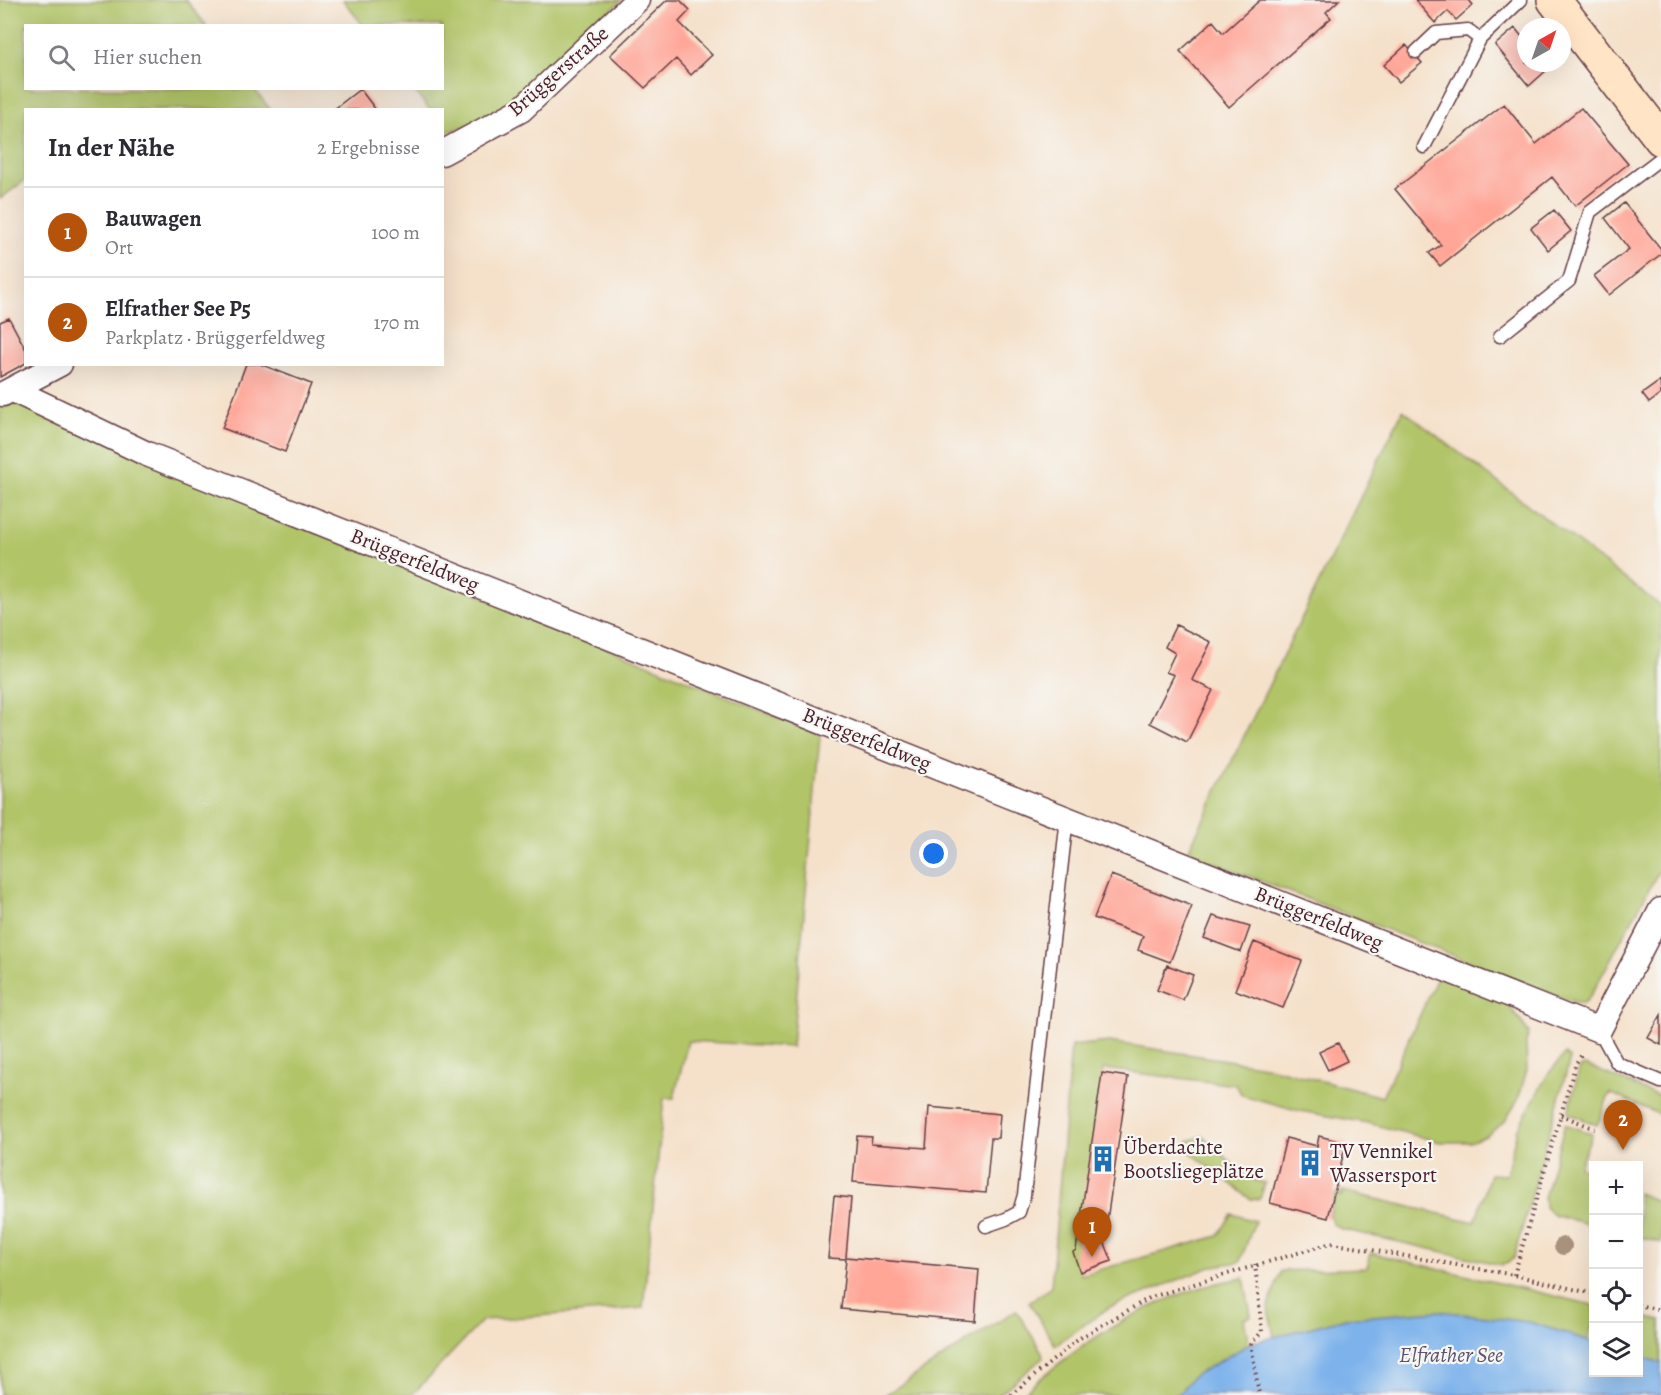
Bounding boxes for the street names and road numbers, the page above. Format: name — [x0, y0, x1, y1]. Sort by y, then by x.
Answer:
street label: Brüggerstraße — [502, 19, 614, 123]
street label: Brüggerfeldweg — [346, 521, 484, 599]
street label: Brüggerfeldweg — [798, 700, 936, 778]
street label: Brüggerfeldweg — [1250, 879, 1388, 957]

